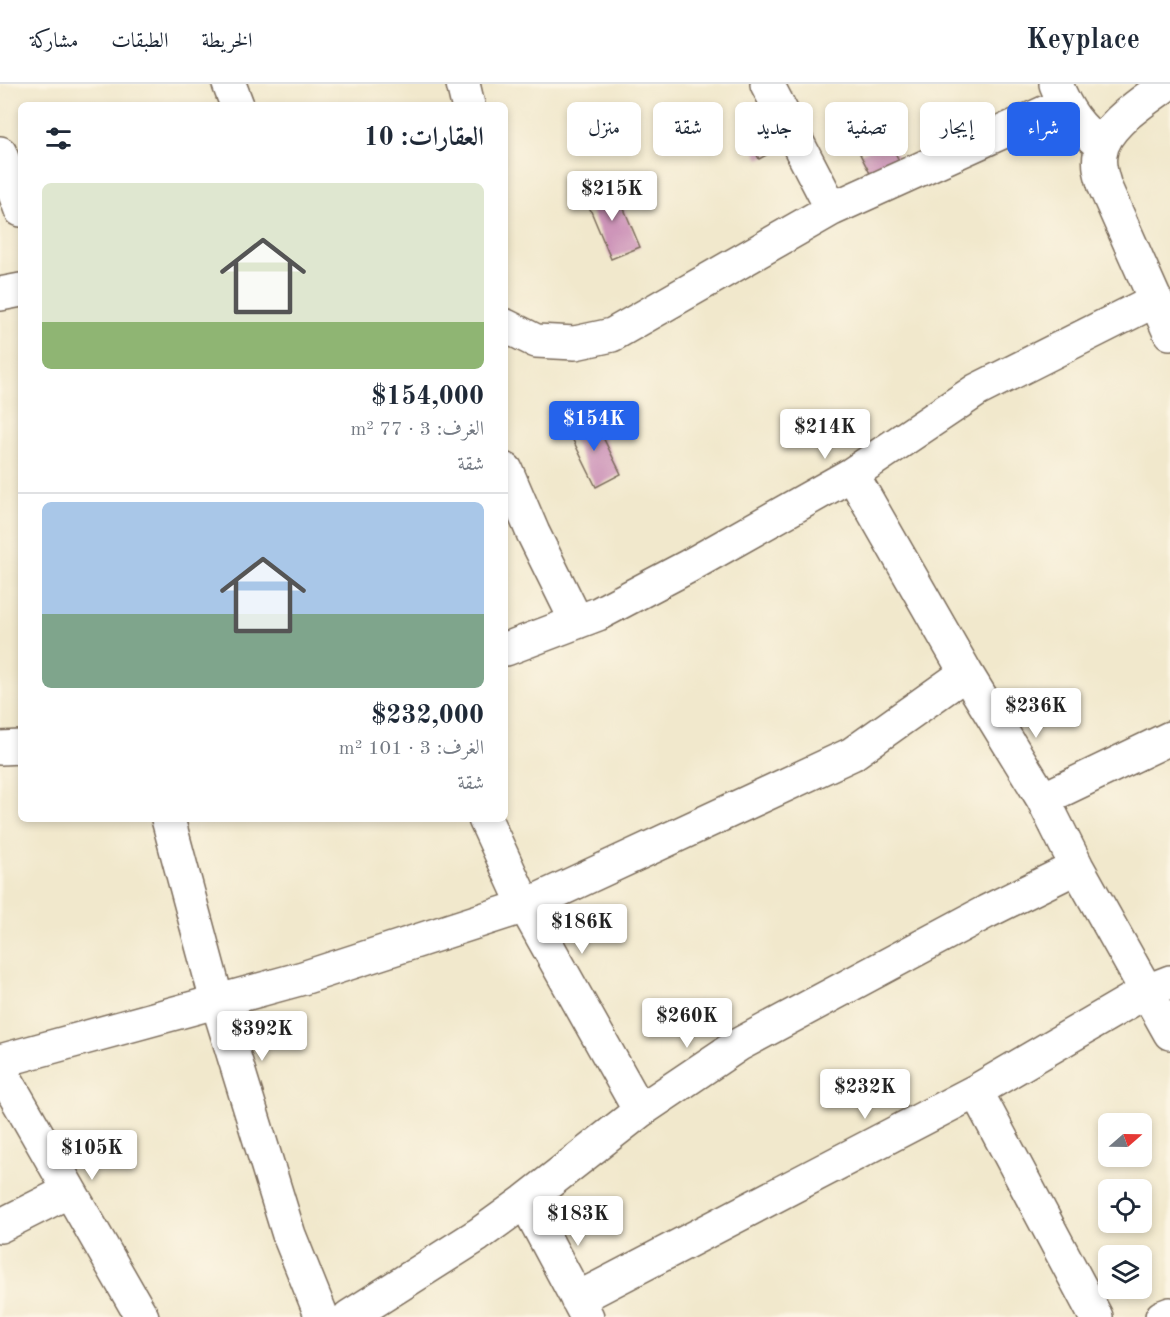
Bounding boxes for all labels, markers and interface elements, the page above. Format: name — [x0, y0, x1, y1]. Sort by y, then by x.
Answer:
text: Keyplace — [1026, 27, 1140, 55]
text: مشاركة — [30, 31, 78, 52]
text: الطبقات — [111, 31, 168, 52]
text: الخريطة — [201, 31, 253, 52]
chip: منزل — [567, 102, 641, 156]
chip: شقة — [653, 102, 723, 156]
chip: جديد — [735, 102, 813, 156]
chip: تصفية — [825, 102, 908, 156]
chip: إيجار — [920, 102, 995, 156]
chip: شراء — [1007, 102, 1080, 156]
icon: filters — [42, 122, 75, 155]
text: العقارات: 10 — [364, 125, 484, 151]
pin: $215K — [570, 171, 654, 222]
text: $215K — [581, 180, 643, 200]
icon: home — [209, 222, 317, 330]
text: $154,000 — [371, 384, 484, 410]
pin: $154K — [552, 401, 636, 452]
pin: $214K — [783, 409, 867, 460]
text: $154K — [563, 410, 625, 430]
text: $214K — [794, 418, 856, 438]
text: الغرف: 3 · 77 m² — [350, 420, 484, 440]
text: شقة — [458, 455, 484, 475]
icon: home — [209, 541, 317, 649]
pin: $236K — [994, 688, 1078, 739]
text: $236K — [1005, 697, 1067, 717]
text: $232,000 — [371, 703, 484, 729]
text: الغرف: 3 · 101 m² — [339, 739, 484, 759]
text: شقة — [458, 774, 484, 794]
pin: $186K — [540, 904, 624, 955]
text: $186K — [551, 913, 613, 933]
pin: $260K — [645, 998, 729, 1049]
text: $260K — [656, 1007, 718, 1027]
pin: $392K — [220, 1011, 304, 1062]
text: $392K — [231, 1020, 293, 1040]
pin: $232K — [823, 1069, 907, 1120]
text: $232K — [834, 1078, 896, 1098]
north arrow — [1098, 1113, 1152, 1167]
map controls — [1098, 1113, 1152, 1299]
pin: $105K — [50, 1130, 134, 1181]
text: $105K — [61, 1139, 123, 1159]
button: locate — [1098, 1179, 1152, 1233]
pin: $183K — [536, 1196, 620, 1247]
text: $183K — [547, 1205, 609, 1225]
button: layers — [1098, 1245, 1152, 1299]

